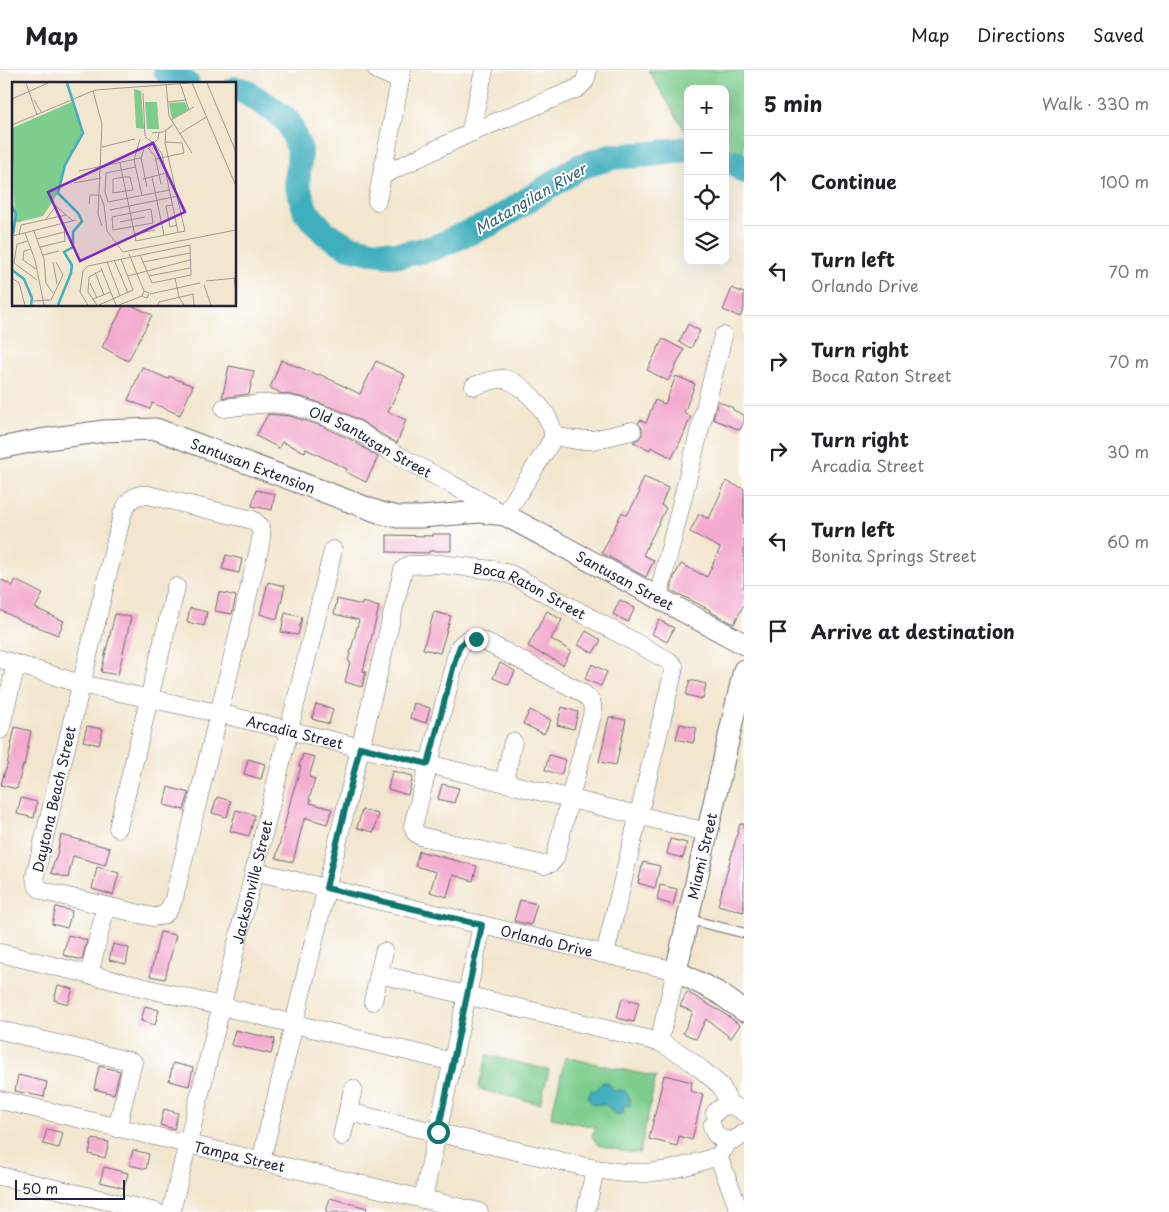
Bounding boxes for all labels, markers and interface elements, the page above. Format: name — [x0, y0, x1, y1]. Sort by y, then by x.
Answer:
text: Map — [25, 17, 78, 53]
text: Map — [911, 21, 949, 48]
text: Directions — [977, 21, 1065, 48]
text: Saved — [1093, 21, 1144, 48]
inset map — [12, 82, 236, 306]
map controls — [684, 85, 729, 265]
button: + — [684, 85, 729, 130]
text: 5 min — [764, 87, 822, 119]
text: Walk · 330 m — [1042, 91, 1149, 115]
button: − — [684, 130, 729, 175]
water label: Matangilan River — [470, 156, 592, 239]
icon: ahead — [764, 167, 792, 195]
text: Continue — [811, 167, 897, 195]
text: 100 m — [1100, 169, 1149, 193]
button: locate — [684, 175, 729, 220]
button: layers — [684, 220, 729, 265]
text: Turn left — [811, 245, 895, 273]
icon: left — [764, 257, 792, 285]
text: 70 m — [1109, 259, 1149, 283]
text: Orlando Drive — [811, 273, 919, 297]
text: Turn right — [811, 335, 909, 363]
icon: right — [764, 347, 792, 375]
text: 70 m — [1109, 349, 1149, 373]
text: Boca Raton Street — [811, 363, 951, 387]
street label: Old Santusan Street — [306, 400, 435, 482]
text: Turn right — [811, 425, 909, 453]
street label: Santusan Extension — [188, 432, 318, 498]
icon: right — [764, 437, 792, 465]
text: 30 m — [1107, 439, 1149, 463]
text: Arcadia Street — [811, 453, 924, 477]
text: Turn left — [811, 515, 895, 543]
icon: left — [764, 527, 792, 555]
text: 60 m — [1107, 529, 1149, 553]
text: Bonita Springs Street — [811, 543, 976, 567]
street label: Santusan Street — [573, 545, 678, 615]
street label: Boca Raton Street — [472, 557, 590, 624]
icon: arrive — [764, 617, 792, 645]
text: Arrive at destination — [811, 617, 1015, 645]
route end — [465, 628, 488, 651]
street label: Arcadia Street — [244, 710, 346, 754]
street label: Daytona Beach Street — [27, 724, 81, 874]
street label: Miami Street — [682, 810, 722, 901]
street label: Jacksonville Street — [227, 817, 277, 946]
street label: Orlando Drive — [499, 919, 596, 962]
route start — [427, 1121, 450, 1144]
street label: Tampa Street — [192, 1135, 287, 1177]
scale bar — [15, 1177, 125, 1200]
text: 50 m — [22, 1178, 58, 1199]

